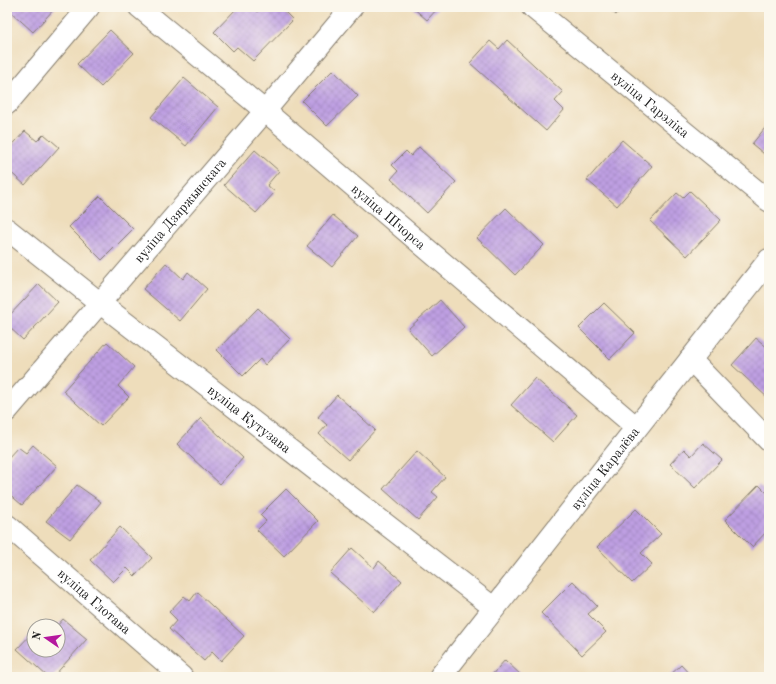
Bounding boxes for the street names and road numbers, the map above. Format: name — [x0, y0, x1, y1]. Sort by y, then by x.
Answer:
street label: вуліца Гарэліка — [608, 69, 692, 141]
street label: вуліца Дзяржынскага — [132, 156, 229, 266]
street label: вуліца Шчорса — [348, 182, 428, 253]
street label: вуліца Кутузава — [205, 383, 293, 456]
street label: вуліца Каралёва — [569, 425, 642, 513]
street label: вуліца Глотава — [55, 566, 133, 637]

